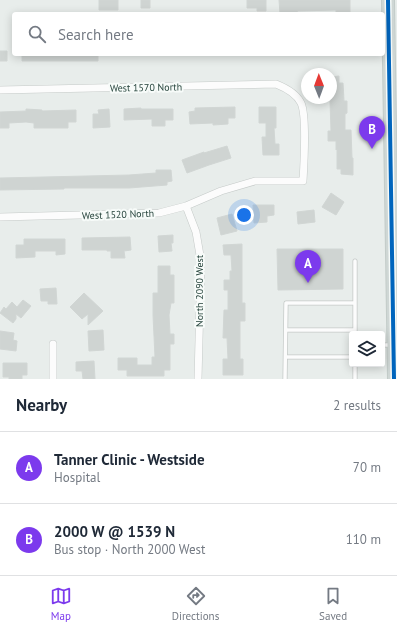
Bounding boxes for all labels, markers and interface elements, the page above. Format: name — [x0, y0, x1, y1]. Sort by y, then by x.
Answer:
search box — [12, 12, 385, 56]
icon: search — [26, 23, 48, 45]
text: Search here — [58, 25, 134, 44]
north arrow — [301, 68, 337, 104]
street label: West 1570 North — [110, 80, 182, 95]
pin: B — [359, 116, 385, 149]
your location — [234, 205, 254, 225]
street label: West 1520 North — [82, 207, 154, 222]
pin: A — [295, 250, 321, 283]
street label: North 2090 West — [193, 254, 206, 327]
map controls — [349, 331, 385, 367]
button: layers — [349, 331, 385, 367]
text: Nearby — [16, 394, 67, 416]
text: 2 results — [333, 397, 381, 414]
text: Tanner Clinic - Westside — [54, 450, 205, 469]
text: A — [25, 459, 33, 476]
text: 70 m — [353, 459, 381, 476]
text: Hospital — [54, 469, 100, 486]
text: 2000 W @ 1539 N — [54, 522, 175, 541]
text: B — [25, 531, 33, 548]
text: 110 m — [346, 531, 381, 548]
text: Bus stop · North 2000 West — [54, 541, 205, 558]
tab: Map — [50, 585, 72, 623]
tab: Directions — [172, 585, 219, 623]
tab: Saved — [319, 585, 347, 623]

